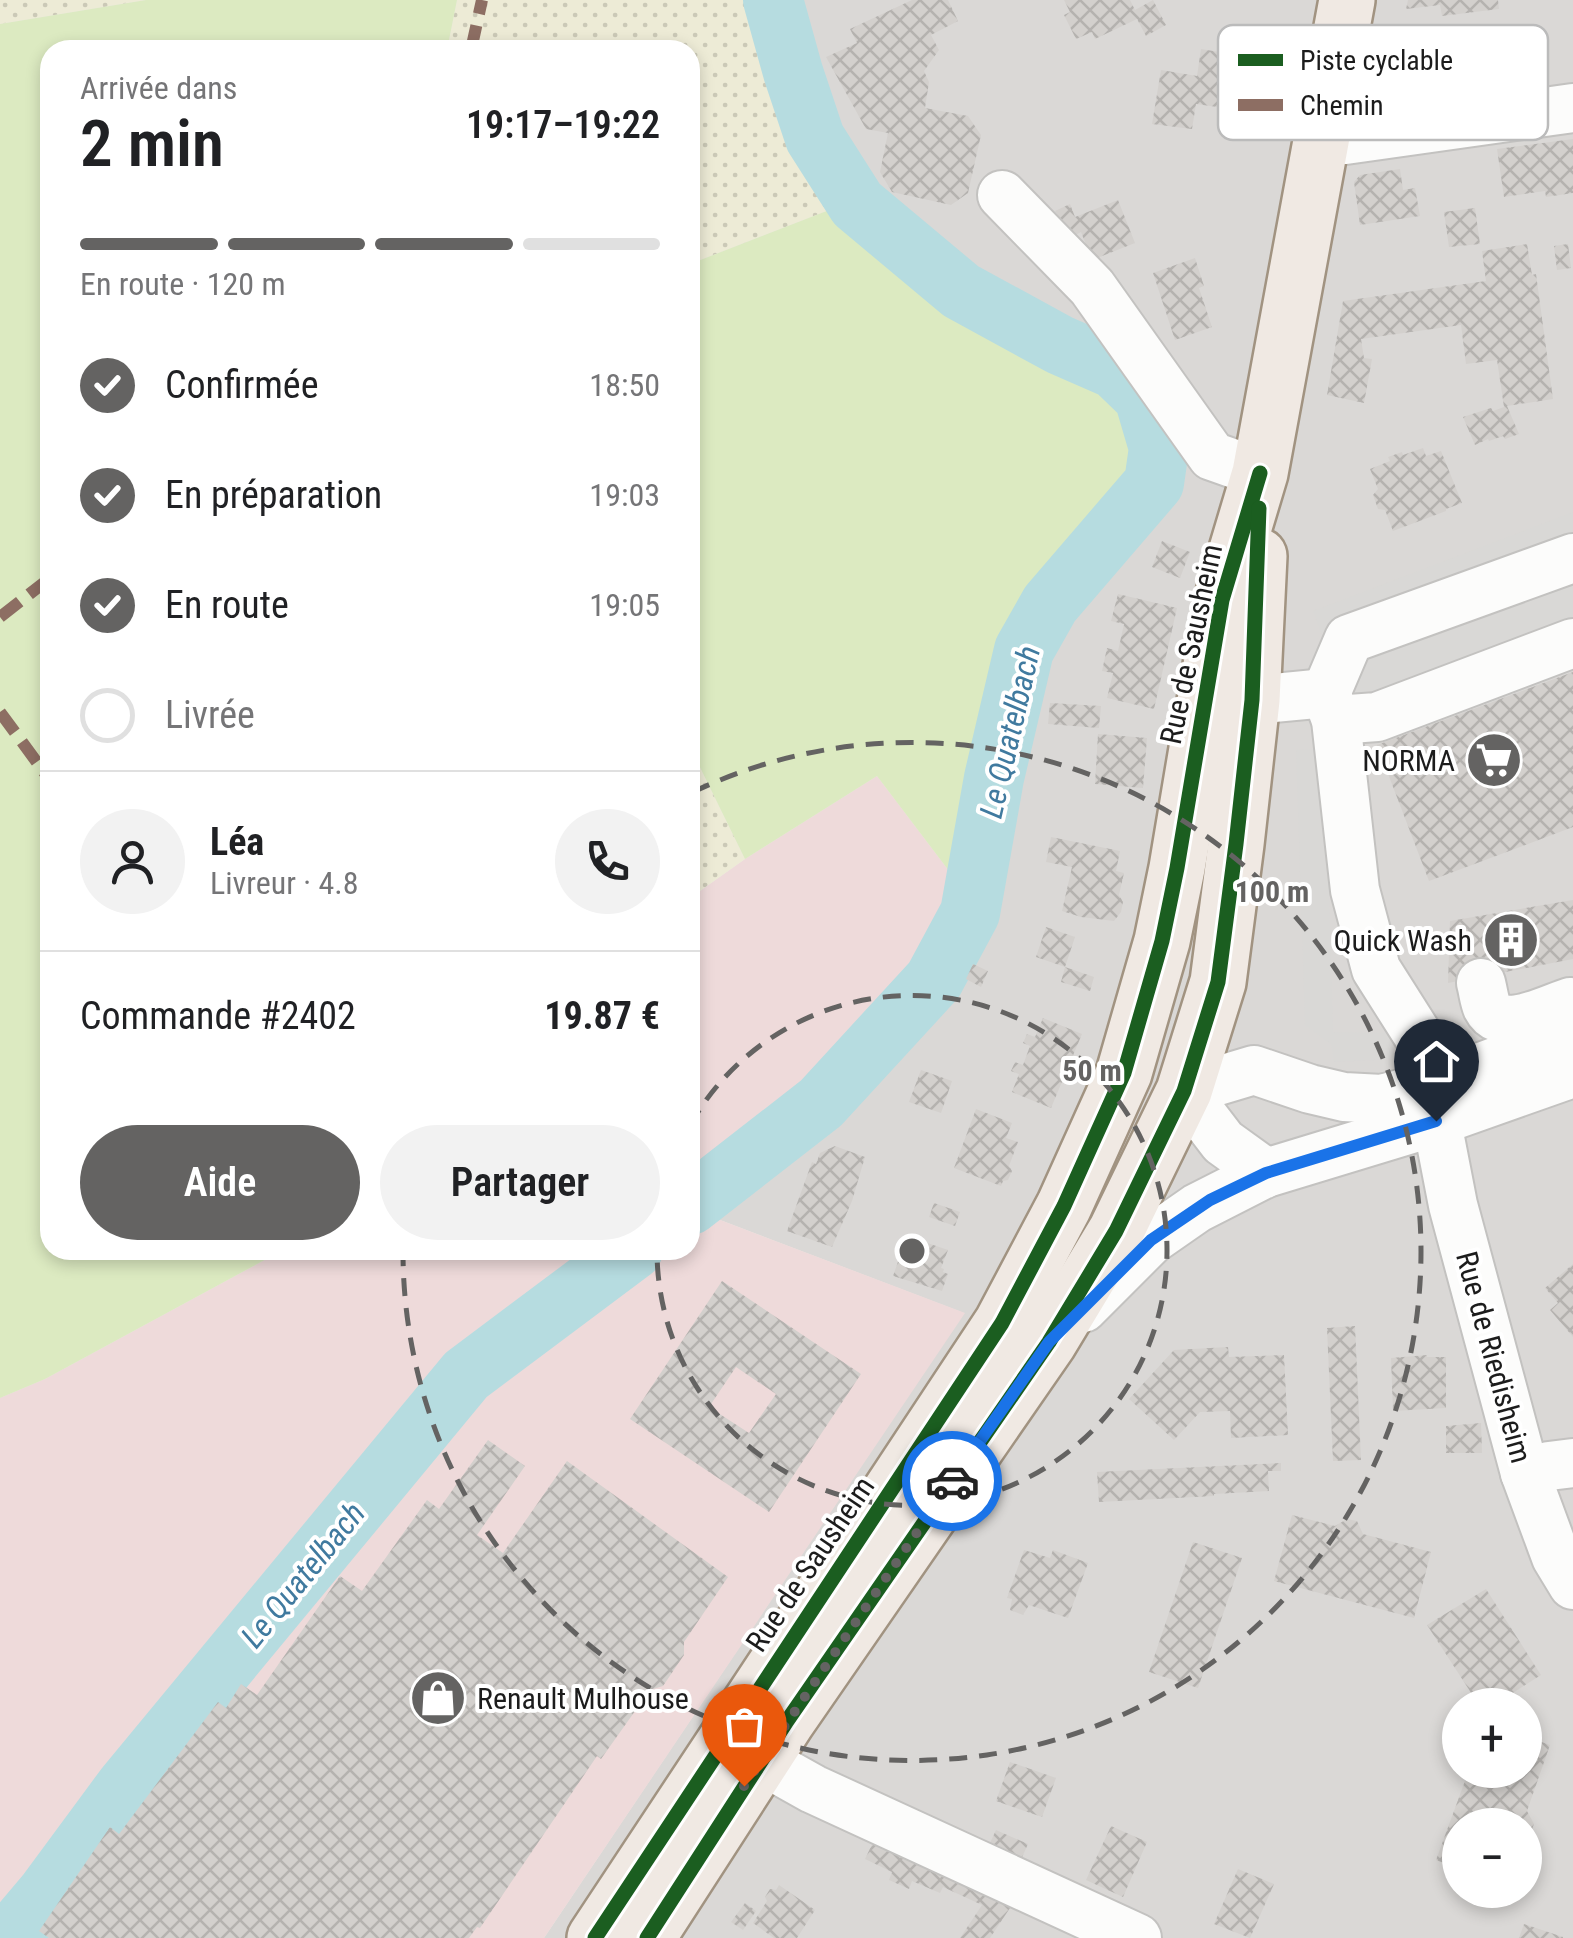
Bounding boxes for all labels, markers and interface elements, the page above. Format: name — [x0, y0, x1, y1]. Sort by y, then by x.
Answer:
legend — [1218, 25, 1548, 140]
text: Piste cyclable — [1300, 44, 1453, 77]
text: Arrivée dans — [80, 69, 237, 107]
text: Chemin — [1300, 89, 1384, 122]
text: 19:17–19:22 — [466, 103, 660, 147]
text: 2 min — [80, 106, 224, 182]
text: En route · 120 m — [80, 265, 286, 303]
icon: check — [80, 358, 135, 413]
text: Confirmée — [165, 363, 318, 407]
text: 18:50 — [589, 366, 660, 404]
icon: check — [80, 468, 135, 523]
text: En préparation — [165, 473, 382, 517]
text: 19:03 — [589, 476, 660, 514]
street label: Rue de Sausheim — [1153, 541, 1229, 747]
icon: check — [80, 578, 135, 633]
text: En route — [165, 583, 289, 627]
text: 19:05 — [589, 586, 660, 624]
water label: Le Quatelbach — [972, 642, 1048, 822]
text: Livrée — [165, 693, 255, 737]
supermarket icon: NORMA — [1464, 730, 1524, 790]
place label: NORMA — [1362, 743, 1455, 778]
button: person — [80, 809, 185, 914]
button: phone — [555, 809, 660, 914]
text: Léa — [210, 820, 264, 864]
text: Livreur · 4.8 — [210, 864, 358, 902]
text: 100 m — [1235, 874, 1309, 909]
building icon: Quick Wash — [1481, 910, 1541, 970]
place label: Quick Wash — [1333, 923, 1472, 958]
text: Commande #2402 — [80, 994, 356, 1038]
text: 19.87 € — [544, 994, 660, 1038]
pin — [1394, 1019, 1479, 1122]
icon: home — [1409, 1034, 1464, 1089]
text: 50 m — [1062, 1053, 1122, 1088]
button: Aide — [80, 1125, 360, 1240]
button: Partager — [380, 1125, 660, 1240]
centre of rings — [894, 1233, 930, 1269]
street label: Rue de Riedisheim — [1449, 1247, 1539, 1467]
courier — [902, 1431, 1002, 1531]
icon: car — [925, 1454, 980, 1509]
street label: Rue de Sausheim — [739, 1470, 881, 1658]
water label: Le Quatelbach — [233, 1495, 373, 1655]
shop icon: Renault Mulhouse — [408, 1668, 468, 1728]
place label: Renault Mulhouse — [477, 1681, 689, 1716]
pin — [702, 1684, 787, 1787]
map controls — [1442, 1688, 1542, 1908]
button: + — [1442, 1688, 1542, 1788]
icon: bag — [717, 1699, 772, 1754]
button: − — [1442, 1808, 1542, 1908]

